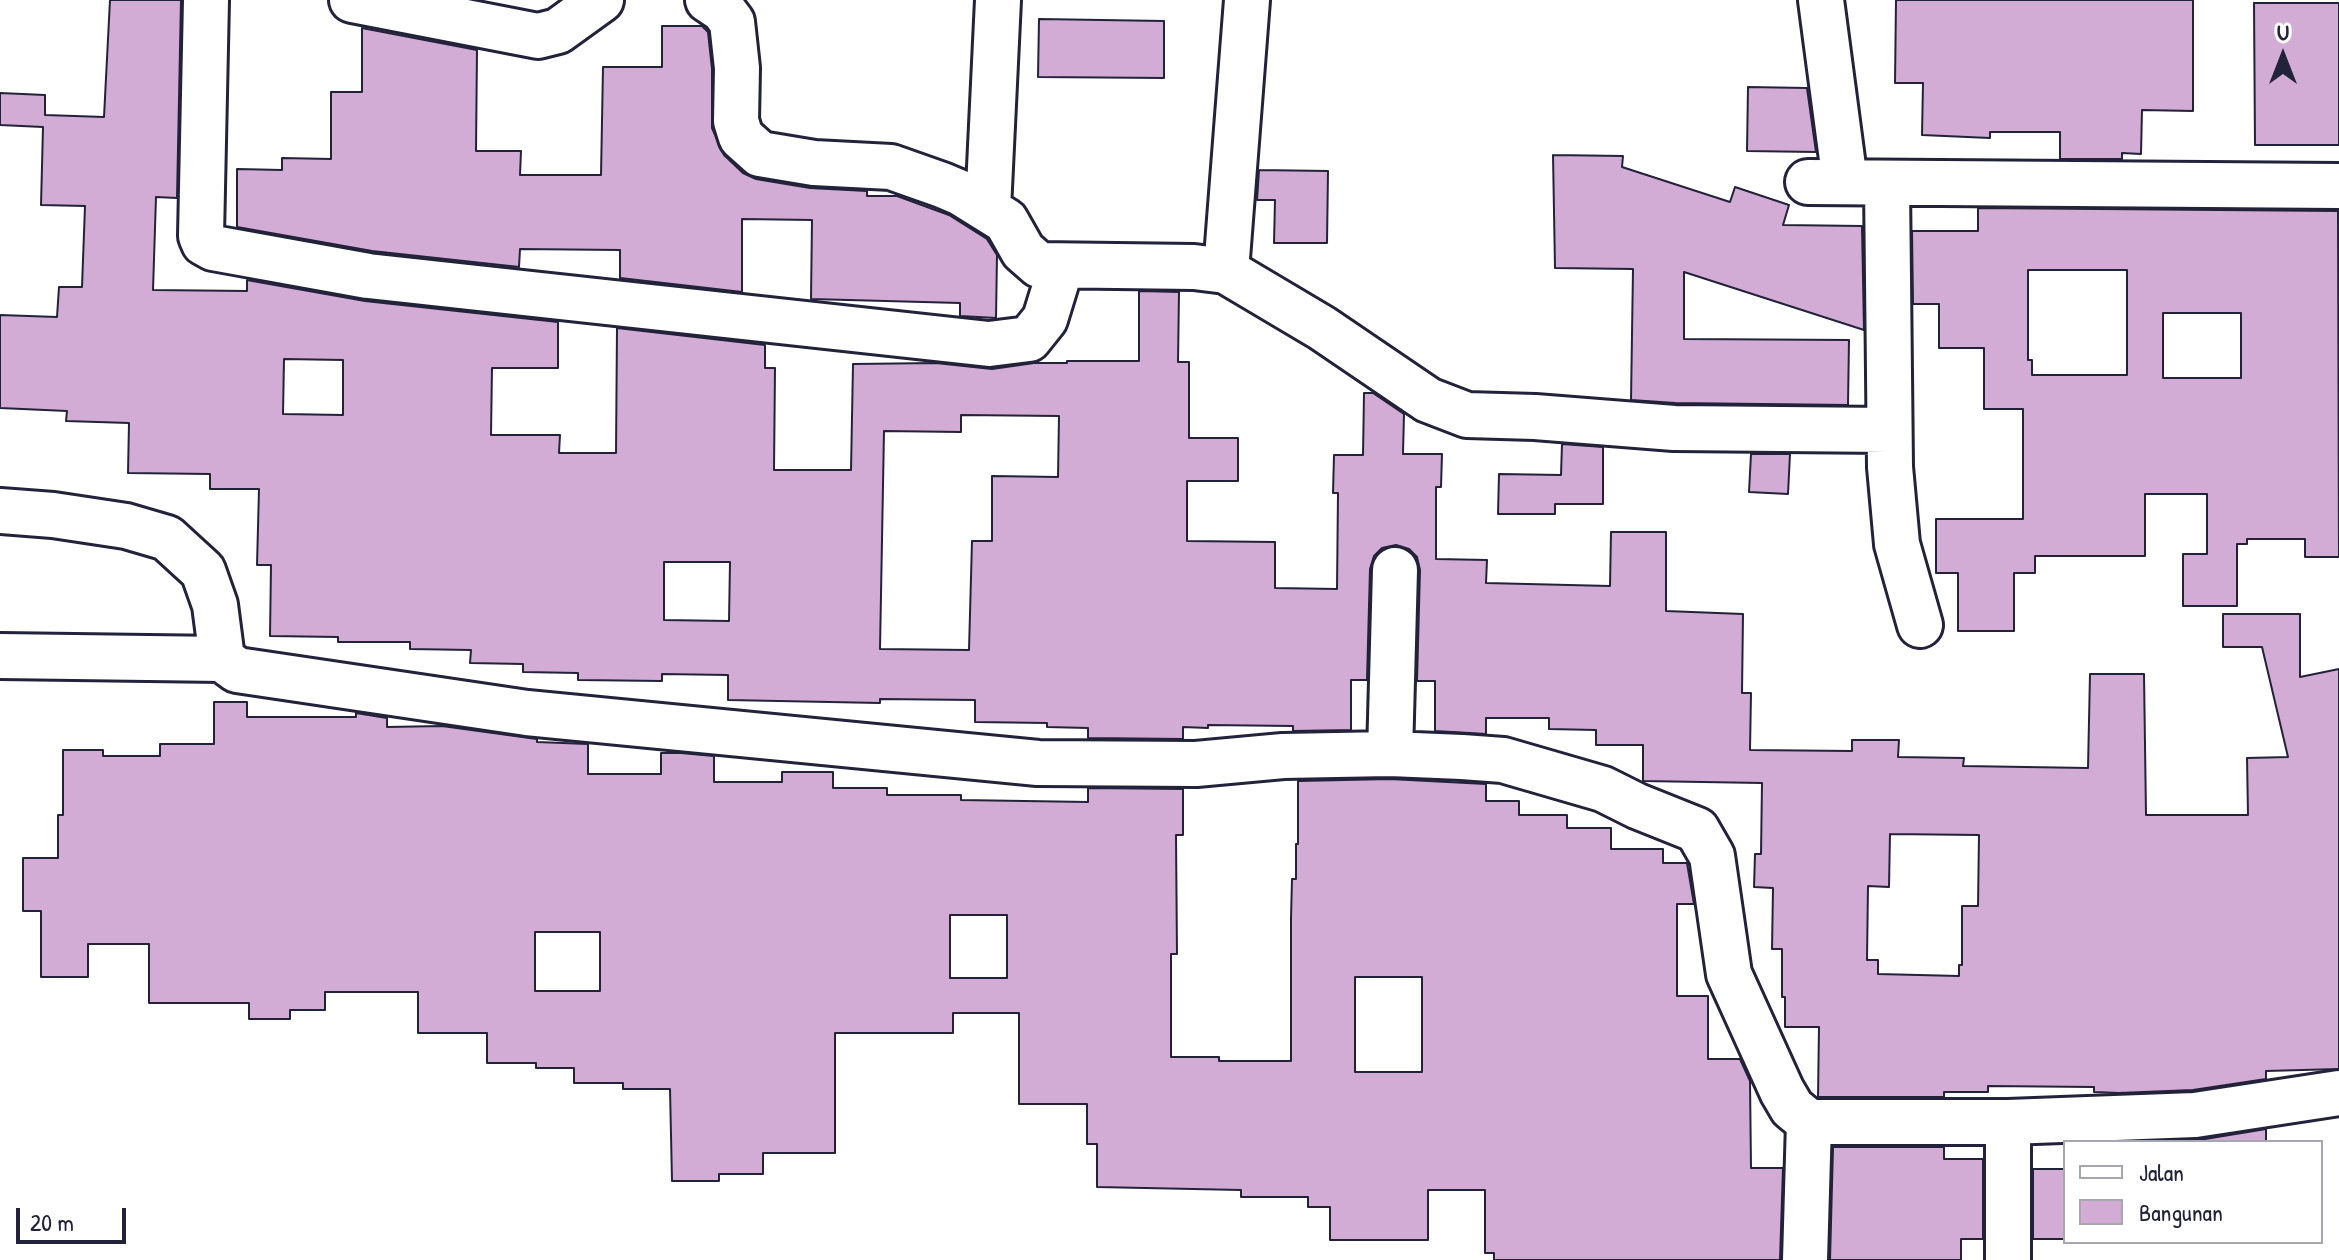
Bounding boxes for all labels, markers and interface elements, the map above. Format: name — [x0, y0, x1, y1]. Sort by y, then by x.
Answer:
north arrow — [2243, 16, 2323, 96]
text: U — [2277, 17, 2289, 47]
legend — [2063, 1140, 2323, 1244]
text: Jalan — [2139, 1156, 2184, 1188]
scale bar — [20, 1192, 130, 1242]
text: Bangunan — [2139, 1196, 2223, 1228]
text: 20 m — [30, 1206, 74, 1238]

